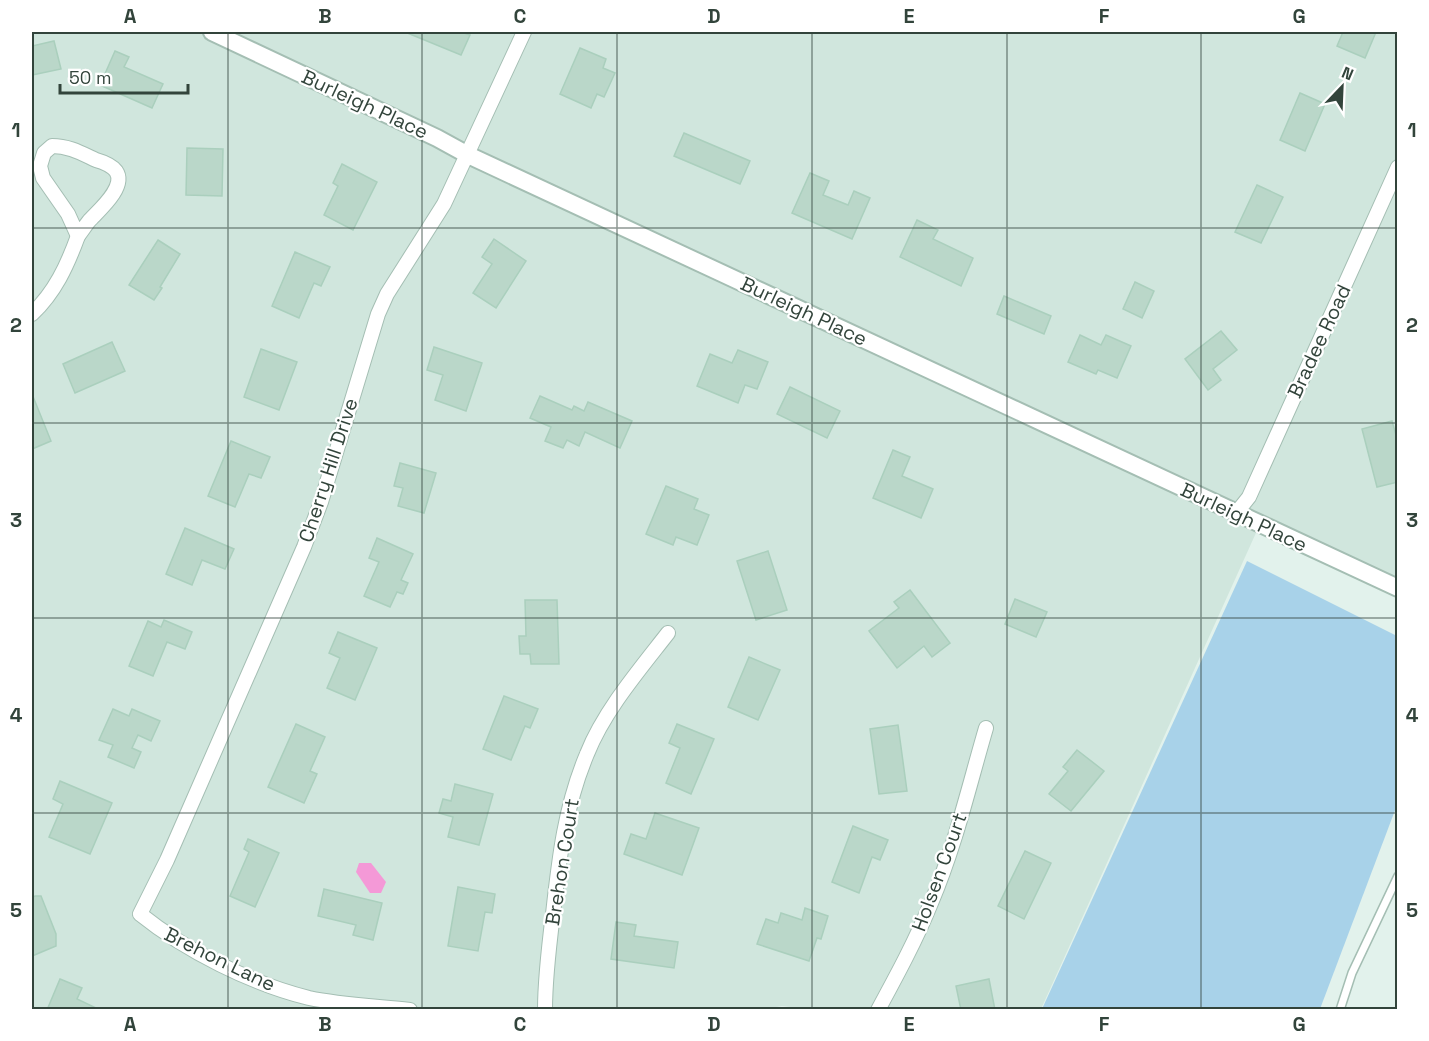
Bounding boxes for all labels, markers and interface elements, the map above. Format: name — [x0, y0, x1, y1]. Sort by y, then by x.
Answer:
text: A — [124, 3, 137, 29]
text: B — [318, 3, 332, 29]
text: C — [514, 3, 527, 29]
text: D — [707, 3, 721, 29]
text: E — [903, 3, 915, 29]
text: F — [1099, 3, 1110, 29]
text: G — [1292, 3, 1306, 29]
scale bar — [60, 57, 188, 95]
north arrow — [1312, 57, 1372, 117]
text: N — [1339, 62, 1357, 85]
street label: Burleigh Place — [297, 63, 433, 145]
text: 50 m — [69, 66, 111, 89]
text: 1 — [11, 117, 21, 143]
text: 1 — [1407, 117, 1417, 143]
street label: Burleigh Place — [736, 270, 872, 352]
street label: Bradee Road — [1281, 280, 1357, 402]
text: 2 — [10, 312, 22, 338]
text: 2 — [1406, 312, 1418, 338]
street label: Cherry Hill Drive — [292, 395, 364, 545]
street label: Burleigh Place — [1176, 476, 1312, 558]
text: 3 — [10, 507, 22, 533]
text: 3 — [1406, 507, 1418, 533]
text: 4 — [10, 702, 23, 728]
text: 4 — [1406, 702, 1419, 728]
street label: Brehon Court — [539, 797, 585, 927]
street label: Holsen Court — [906, 809, 972, 935]
text: 5 — [10, 897, 22, 923]
text: 5 — [1406, 897, 1418, 923]
street label: Brehon Lane — [160, 921, 280, 997]
text: A — [124, 1011, 137, 1037]
text: B — [318, 1011, 332, 1037]
text: C — [514, 1011, 527, 1037]
text: D — [707, 1011, 721, 1037]
text: E — [903, 1011, 915, 1037]
text: F — [1099, 1011, 1110, 1037]
text: G — [1292, 1011, 1306, 1037]

